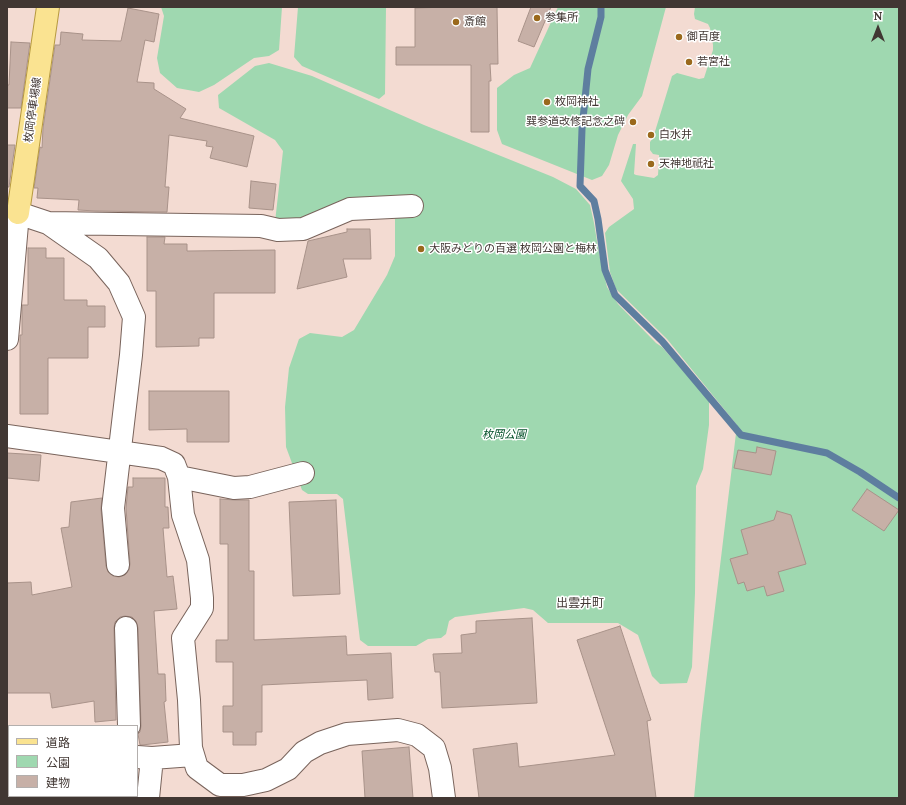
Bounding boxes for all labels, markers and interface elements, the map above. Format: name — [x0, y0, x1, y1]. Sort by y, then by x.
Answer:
north arrow — [858, 8, 898, 48]
text: N — [874, 9, 882, 23]
place label: 参集所 — [545, 11, 578, 25]
marker: 参集所 — [532, 13, 542, 23]
place label: 斎館 — [464, 15, 486, 29]
marker: 斎館 — [451, 17, 461, 27]
place label: 御百度 — [687, 30, 720, 44]
marker: 御百度 — [674, 32, 684, 42]
place label: 若宮社 — [697, 55, 730, 69]
marker: 若宮社 — [684, 57, 694, 67]
street label: 枚岡停車場線 — [22, 76, 44, 144]
place label: 枚岡神社 — [555, 95, 599, 109]
marker: 枚岡神社 — [542, 97, 552, 107]
place label: 巽参道改修記念之碑 — [526, 115, 625, 129]
marker: 巽参道改修記念之碑 — [628, 117, 638, 127]
place label: 白水井 — [659, 128, 692, 142]
marker: 白水井 — [646, 130, 656, 140]
place label: 天神地祇社 — [659, 157, 714, 171]
marker: 天神地祇社 — [646, 159, 656, 169]
place label: 大阪みどりの百選 枚岡公園と梅林 — [429, 242, 597, 256]
marker: 大阪みどりの百選 枚岡公園と梅林 — [416, 244, 426, 254]
park label: 枚岡公園 — [482, 428, 526, 442]
district label: 出雲井町 — [556, 597, 604, 611]
legend — [8, 725, 138, 797]
text: 道路 — [46, 735, 70, 750]
text: 公園 — [46, 755, 70, 770]
text: 建物 — [46, 775, 70, 790]

